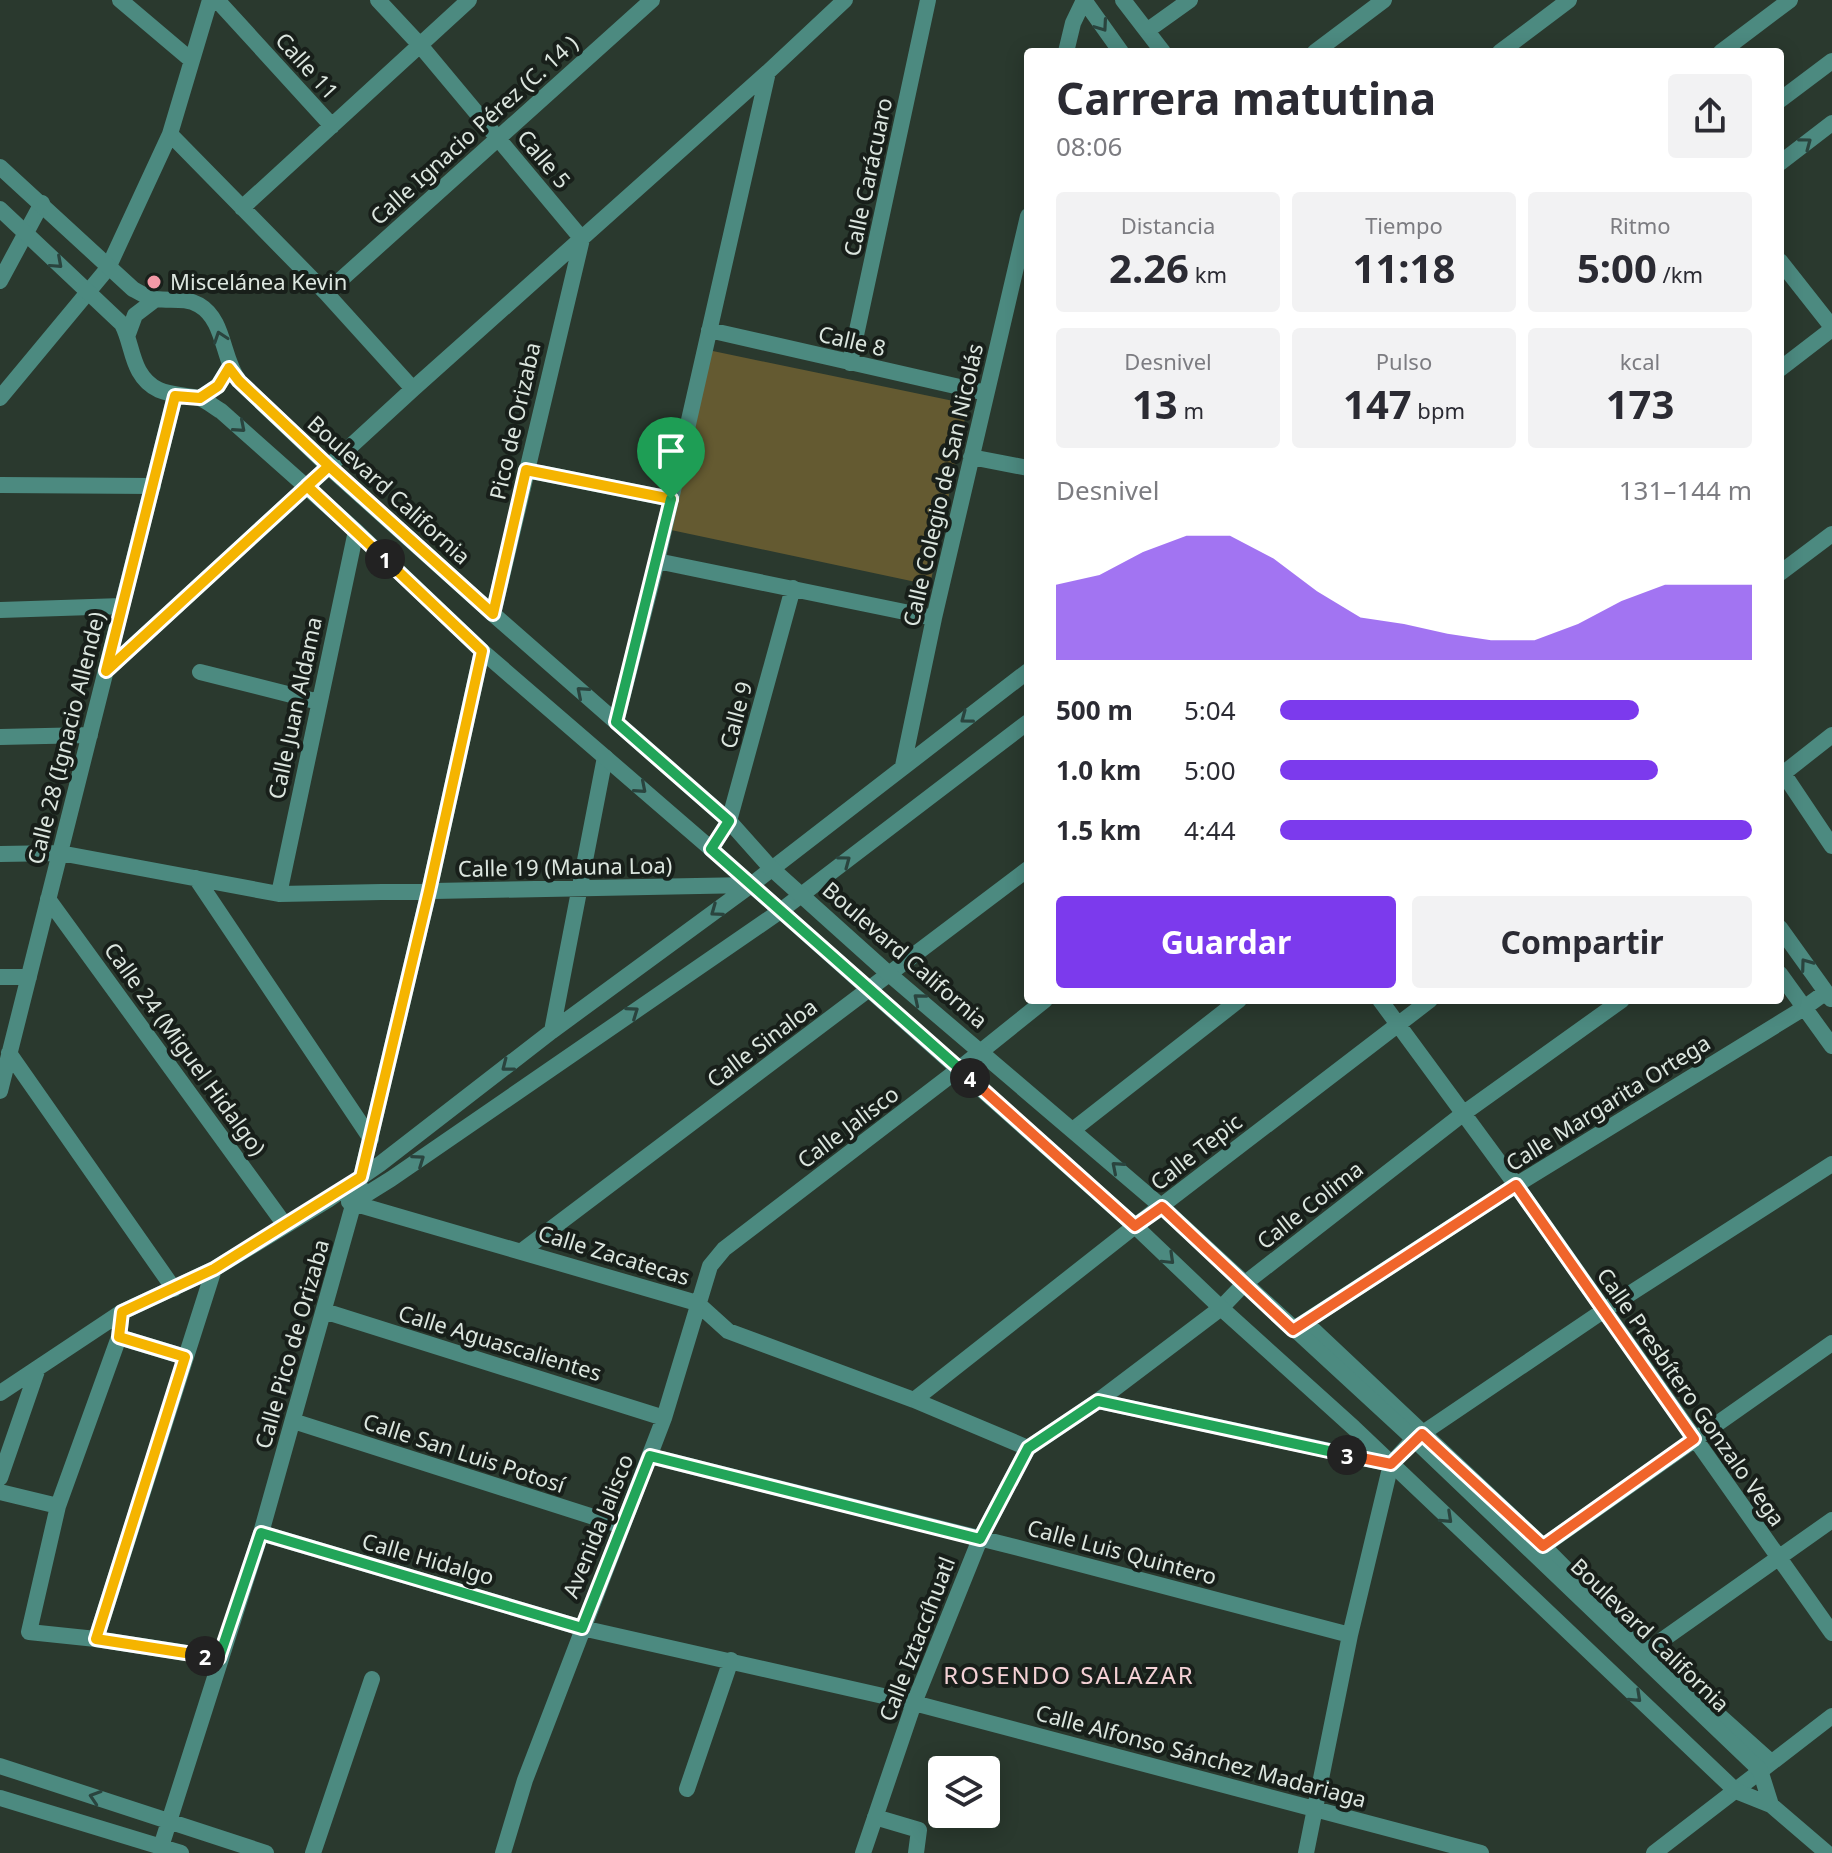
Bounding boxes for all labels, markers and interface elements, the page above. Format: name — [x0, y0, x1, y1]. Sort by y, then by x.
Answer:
one-way arrow — [1092, 17, 1107, 32]
street label: Calle 11 — [270, 25, 346, 105]
street label: Calle Ignacio Pérez (C. 14 ) — [363, 28, 584, 231]
text: Carrera matutina — [1056, 68, 1436, 128]
button: share — [1668, 74, 1752, 158]
street label: Calle Carácuaro — [836, 95, 898, 259]
street label: Calle 5 — [511, 123, 578, 194]
text: 08:06 — [1056, 128, 1122, 164]
one-way arrow — [1797, 138, 1812, 152]
text: Distancia — [1121, 210, 1215, 240]
text: Tiempo — [1365, 210, 1443, 240]
text: Ritmo — [1609, 210, 1671, 240]
text: 2.26 — [1109, 240, 1189, 295]
text: 11:18 — [1353, 240, 1455, 295]
text: 5:00 — [1577, 240, 1657, 295]
one-way arrow — [47, 253, 62, 267]
text: km — [1189, 259, 1227, 289]
text: /km — [1657, 259, 1703, 289]
place label: Miscelánea Kevin — [170, 266, 347, 296]
marker: Miscelánea Kevin — [145, 273, 163, 291]
street label: Calle 8 — [816, 318, 889, 362]
one-way arrow — [214, 331, 230, 345]
street label: Pico de Orizaba — [481, 339, 547, 502]
street label: Calle Colegio de San Nicolás — [895, 340, 989, 629]
text: Desnivel — [1124, 346, 1212, 376]
text: Pulso — [1376, 346, 1432, 376]
text: kcal — [1620, 346, 1660, 376]
text: 13 — [1132, 376, 1178, 431]
text: 147 — [1343, 376, 1412, 431]
text: 173 — [1606, 376, 1674, 431]
text: m — [1178, 395, 1204, 425]
text: bpm — [1412, 395, 1465, 425]
street label: Boulevard California — [302, 408, 478, 570]
one-way arrow — [230, 417, 245, 432]
pin — [637, 417, 705, 499]
icon: arrive — [649, 429, 693, 473]
text: Desnivel — [1056, 472, 1159, 508]
text: 131–144 m — [1619, 472, 1752, 508]
pin: 1 — [365, 539, 405, 579]
text: 1 — [379, 544, 391, 574]
street label: Calle 28 (Ignacio Allende) — [19, 608, 111, 867]
street label: Calle Juan Aldama — [260, 614, 328, 802]
street label: Calle 9 — [712, 678, 758, 752]
one-way arrow — [577, 688, 592, 702]
text: 500 m — [1056, 692, 1133, 728]
text: 5:04 — [1184, 692, 1236, 728]
one-way arrow — [960, 708, 975, 723]
text: 1.0 km — [1056, 752, 1141, 788]
text: 5:00 — [1184, 752, 1236, 788]
one-way arrow — [631, 778, 646, 793]
text: 1.5 km — [1056, 812, 1141, 848]
text: 4:44 — [1184, 812, 1236, 848]
street label: Calle 19 (Mauna Loa) — [457, 849, 673, 883]
one-way arrow — [836, 857, 851, 871]
street label: Boulevard California — [817, 874, 995, 1034]
button: Guardar — [1056, 896, 1396, 988]
button: Compartir — [1412, 896, 1752, 988]
one-way arrow — [710, 901, 724, 916]
street label: Calle 24 (Miguel Hidalgo) — [98, 936, 273, 1161]
one-way arrow — [1801, 958, 1816, 972]
street label: Calle Sinaloa — [700, 991, 823, 1094]
one-way arrow — [914, 994, 929, 1009]
one-way arrow — [625, 1007, 639, 1022]
street label: Calle Margarita Ortega — [1499, 1027, 1716, 1177]
one-way arrow — [501, 1056, 516, 1070]
pin: 4 — [950, 1058, 990, 1098]
text: 4 — [964, 1063, 976, 1093]
street label: Calle Jalisco — [791, 1078, 904, 1174]
street label: Calle Tepic — [1143, 1106, 1247, 1196]
street label: Calle Colima — [1250, 1153, 1369, 1255]
one-way arrow — [411, 1155, 425, 1170]
one-way arrow — [1112, 1162, 1127, 1177]
street label: Calle Zacatecas — [535, 1217, 694, 1291]
street label: Calle Pico de Orizaba — [247, 1236, 335, 1452]
one-way arrow — [1160, 1250, 1174, 1265]
street label: Calle Presbítero Gonzalo Vega — [1591, 1261, 1793, 1532]
street label: Calle Aguascalientes — [395, 1297, 606, 1387]
street label: Calle San Luis Potosí — [360, 1405, 570, 1499]
pin: 3 — [1327, 1435, 1367, 1475]
text: 3 — [1341, 1440, 1353, 1470]
street label: Avenida Jalisco — [555, 1449, 640, 1602]
one-way arrow — [1438, 1508, 1453, 1522]
street label: Calle Luis Quintero — [1024, 1511, 1220, 1591]
street label: Calle Hidalgo — [359, 1525, 498, 1591]
street label: Boulevard California — [1565, 1551, 1736, 1718]
street label: Calle Iztaccíhuatl — [871, 1552, 961, 1725]
pin: 2 — [185, 1636, 225, 1676]
text: 2 — [199, 1641, 211, 1671]
district label: ROSENDO SALAZAR — [943, 1658, 1195, 1691]
one-way arrow — [1627, 1687, 1641, 1702]
street label: Calle Alfonso Sánchez Madariaga — [1033, 1696, 1370, 1814]
map controls — [928, 1756, 1000, 1828]
button: layers — [928, 1756, 1000, 1828]
one-way arrow — [89, 1790, 103, 1806]

